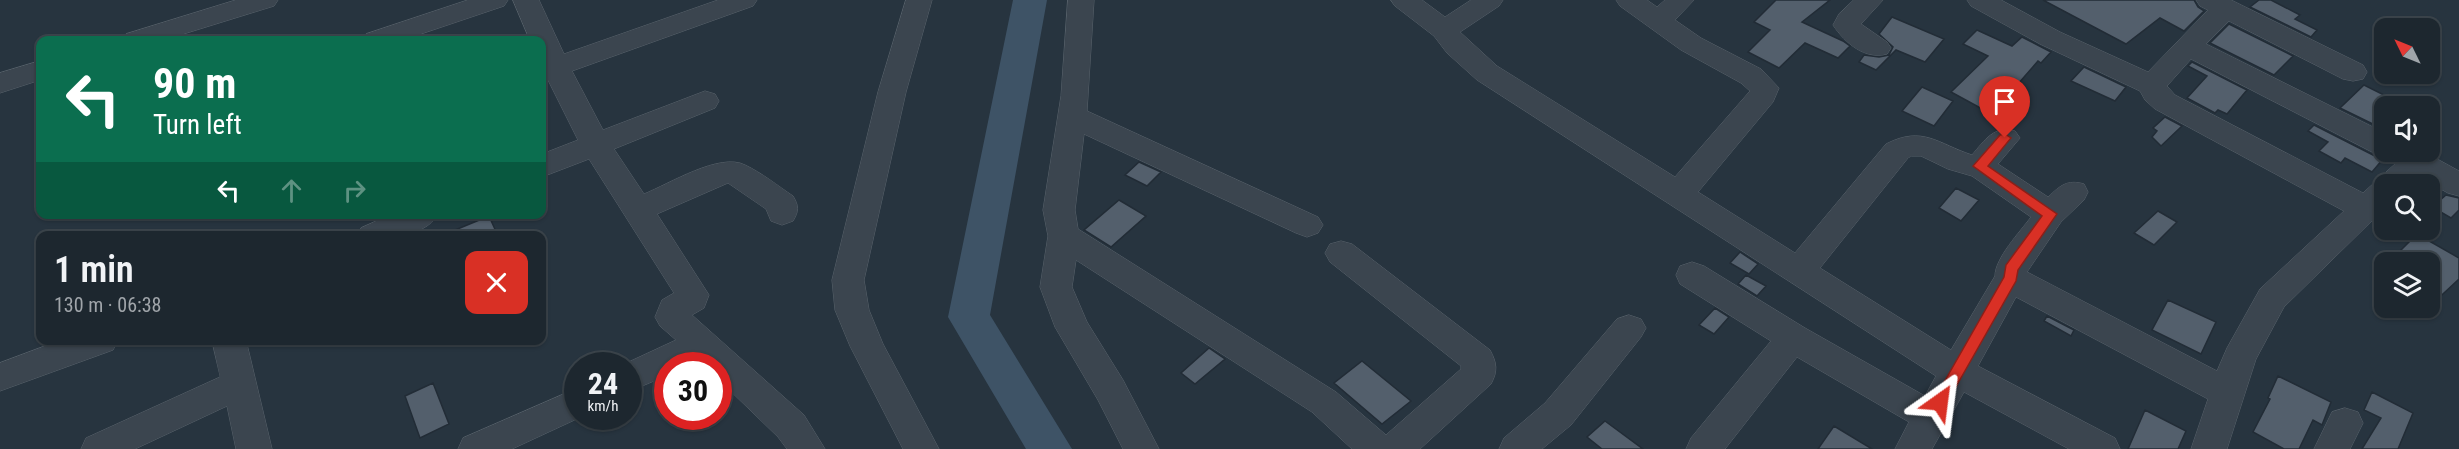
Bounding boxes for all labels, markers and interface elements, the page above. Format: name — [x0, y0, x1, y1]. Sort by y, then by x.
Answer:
north arrow — [2374, 18, 2440, 84]
map controls — [2374, 18, 2440, 318]
text: 90 m — [153, 59, 236, 108]
icon: left — [54, 60, 132, 138]
pin — [1979, 76, 2030, 138]
icon: arrive — [1988, 85, 2021, 118]
button: sound — [2374, 96, 2440, 162]
text: Turn left — [153, 109, 242, 141]
icon: left — [212, 174, 245, 207]
icon: ahead — [275, 174, 308, 207]
icon: right — [338, 174, 371, 207]
button: search — [2374, 174, 2440, 240]
text: 1 min — [54, 249, 134, 291]
button: close — [465, 251, 528, 314]
button: layers — [2374, 252, 2440, 318]
text: 130 m · 06:38 — [54, 293, 161, 317]
speed limit sign: 30 — [654, 352, 732, 430]
text: 24 — [588, 366, 618, 401]
position arrow — [1908, 370, 1972, 434]
text: km/h — [588, 397, 618, 415]

